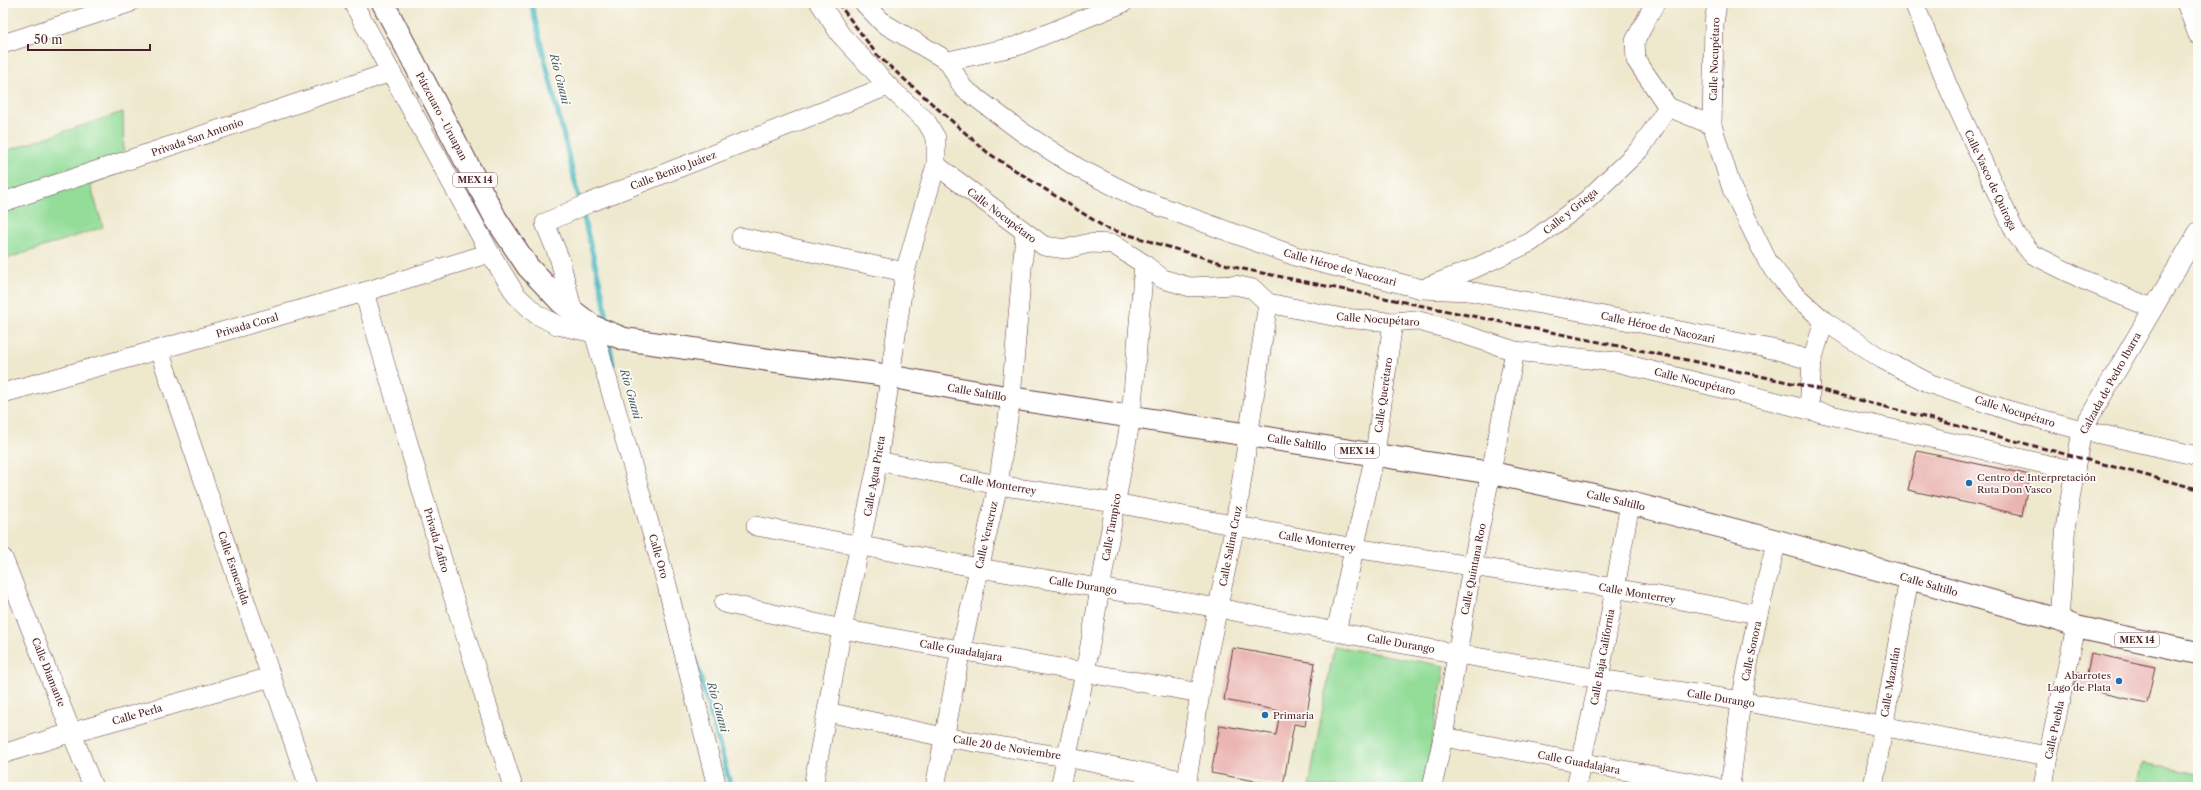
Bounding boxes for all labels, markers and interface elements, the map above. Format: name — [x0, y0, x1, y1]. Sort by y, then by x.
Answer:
street label: Calle Nocupétaro — [1707, 17, 1722, 101]
scale bar — [28, 26, 150, 52]
text: 50 m — [34, 32, 63, 47]
water label: Río Guani — [547, 51, 573, 106]
street label: Pátzcuaro - Uruapan — [413, 70, 471, 163]
street label: Privada San Antonio — [149, 116, 245, 159]
street label: Calle Vasco de Quiroga — [1962, 128, 2020, 233]
street label: Calle Benito Juárez — [628, 148, 718, 193]
road number: MEX 14 — [453, 173, 497, 187]
street label: Calle Nocupétaro — [964, 185, 1039, 246]
street label: Calle y Griega — [1540, 185, 1601, 237]
street label: Calle Héroe de Nacozari — [1282, 246, 1398, 289]
street label: Calle Héroe de Nacozari — [1600, 309, 1716, 346]
street label: Privada Coral — [214, 310, 280, 341]
street label: Calle Nocupétaro — [1336, 310, 1420, 329]
street label: Calzada de Pedro Ibarra — [2077, 329, 2144, 436]
street label: Calle Querétaro — [1372, 357, 1395, 434]
street label: Calle Nocupétaro — [1653, 365, 1737, 398]
water label: Río Guani — [617, 366, 645, 421]
street label: Calle Saltillo — [946, 381, 1008, 404]
street label: Calle Nocupétaro — [1973, 393, 2057, 430]
street label: Calle Saltillo — [1266, 431, 1328, 454]
street label: Calle Agua Prieta — [861, 434, 888, 517]
road number: MEX 14 — [1335, 444, 1379, 458]
street label: Calle Monterrey — [958, 471, 1038, 498]
place label: Centro de Interpretación Ruta Don Vasco — [1977, 471, 2097, 496]
marker: Centro de Interpretación Ruta Don Vasco — [1964, 478, 1974, 488]
street label: Calle Saltillo — [1585, 487, 1647, 514]
street label: Calle Tampico — [1099, 492, 1124, 562]
street label: Calle Veracruz — [972, 500, 1001, 570]
street label: Calle Salina Cruz — [1216, 505, 1245, 587]
street label: Privada Zafiro — [421, 506, 452, 574]
street label: Calle Quintana Roo — [1458, 522, 1489, 616]
street label: Calle Monterrey — [1277, 528, 1357, 555]
street label: Calle Esmeralda — [215, 530, 252, 607]
street label: Calle Oro — [646, 532, 671, 580]
street label: Calle Saltillo — [1898, 570, 1960, 599]
street label: Calle Durango — [1048, 574, 1118, 597]
street label: Calle Monterrey — [1597, 580, 1677, 607]
street label: Calle Baja California — [1588, 607, 1617, 706]
street label: Calle Sonora — [1739, 619, 1764, 682]
street label: Calle Durango — [1366, 631, 1436, 656]
road number: MEX 14 — [2115, 633, 2159, 647]
street label: Calle Diamante — [29, 636, 68, 709]
street label: Calle Guadalajara — [918, 637, 1004, 664]
street label: Calle Mazatlán — [1878, 645, 1903, 718]
place label: Abarrotes Lago de Plata — [2047, 669, 2112, 694]
marker: Abarrotes Lago de Plata — [2114, 676, 2124, 686]
water label: Río Guani — [704, 679, 732, 734]
street label: Calle Durango — [1686, 687, 1756, 710]
street label: Calle Puebla — [2042, 699, 2067, 761]
street label: Calle Perla — [111, 701, 164, 728]
place label: Primaria — [1273, 709, 1315, 722]
marker: Primaria — [1260, 710, 1270, 720]
street label: Calle 20 de Noviembre — [952, 733, 1062, 763]
street label: Calle Guadalajara — [1537, 748, 1622, 777]

